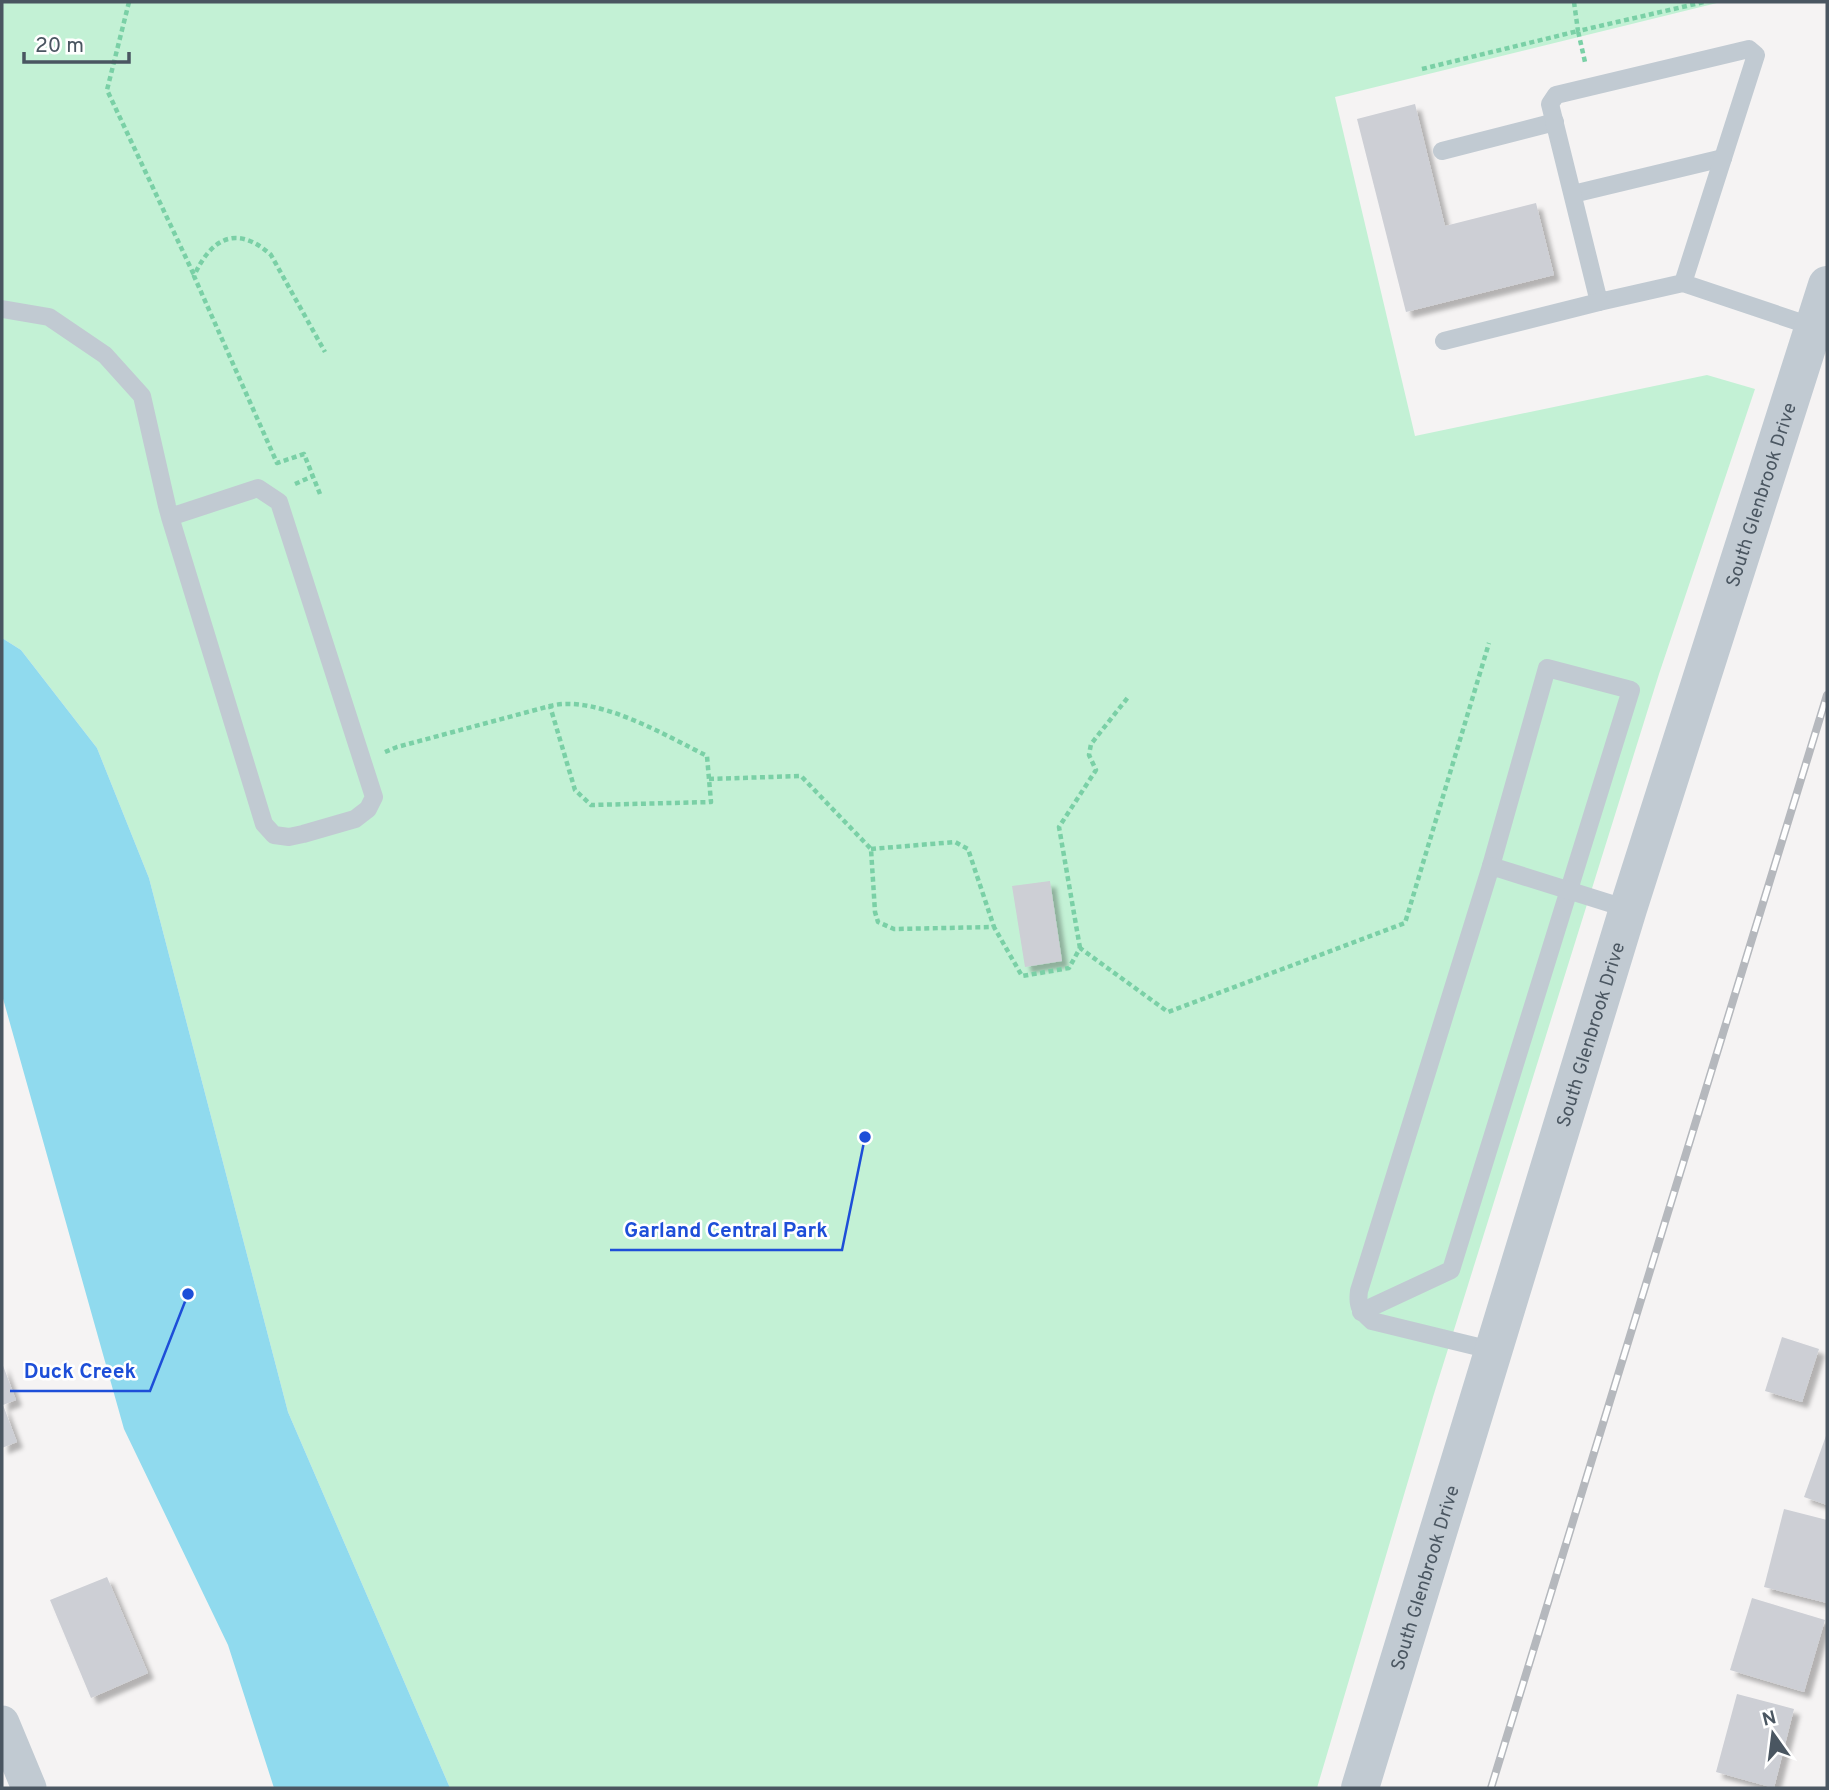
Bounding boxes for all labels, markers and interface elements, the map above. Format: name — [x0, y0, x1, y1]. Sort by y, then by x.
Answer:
scale bar — [24, 21, 130, 65]
text: 20 m — [35, 33, 84, 60]
street label: South Glenbrook Drive — [1721, 400, 1803, 590]
street label: South Glenbrook Drive — [1552, 939, 1631, 1130]
callout: Garland Central Park — [610, 1208, 842, 1250]
text: Garland Central Park — [624, 1218, 828, 1245]
callout: Duck Creek — [10, 1349, 150, 1391]
text: Duck Creek — [24, 1359, 137, 1386]
street label: South Glenbrook Drive — [1387, 1483, 1466, 1674]
north arrow — [1738, 1699, 1808, 1769]
text: N — [1760, 1706, 1779, 1733]

